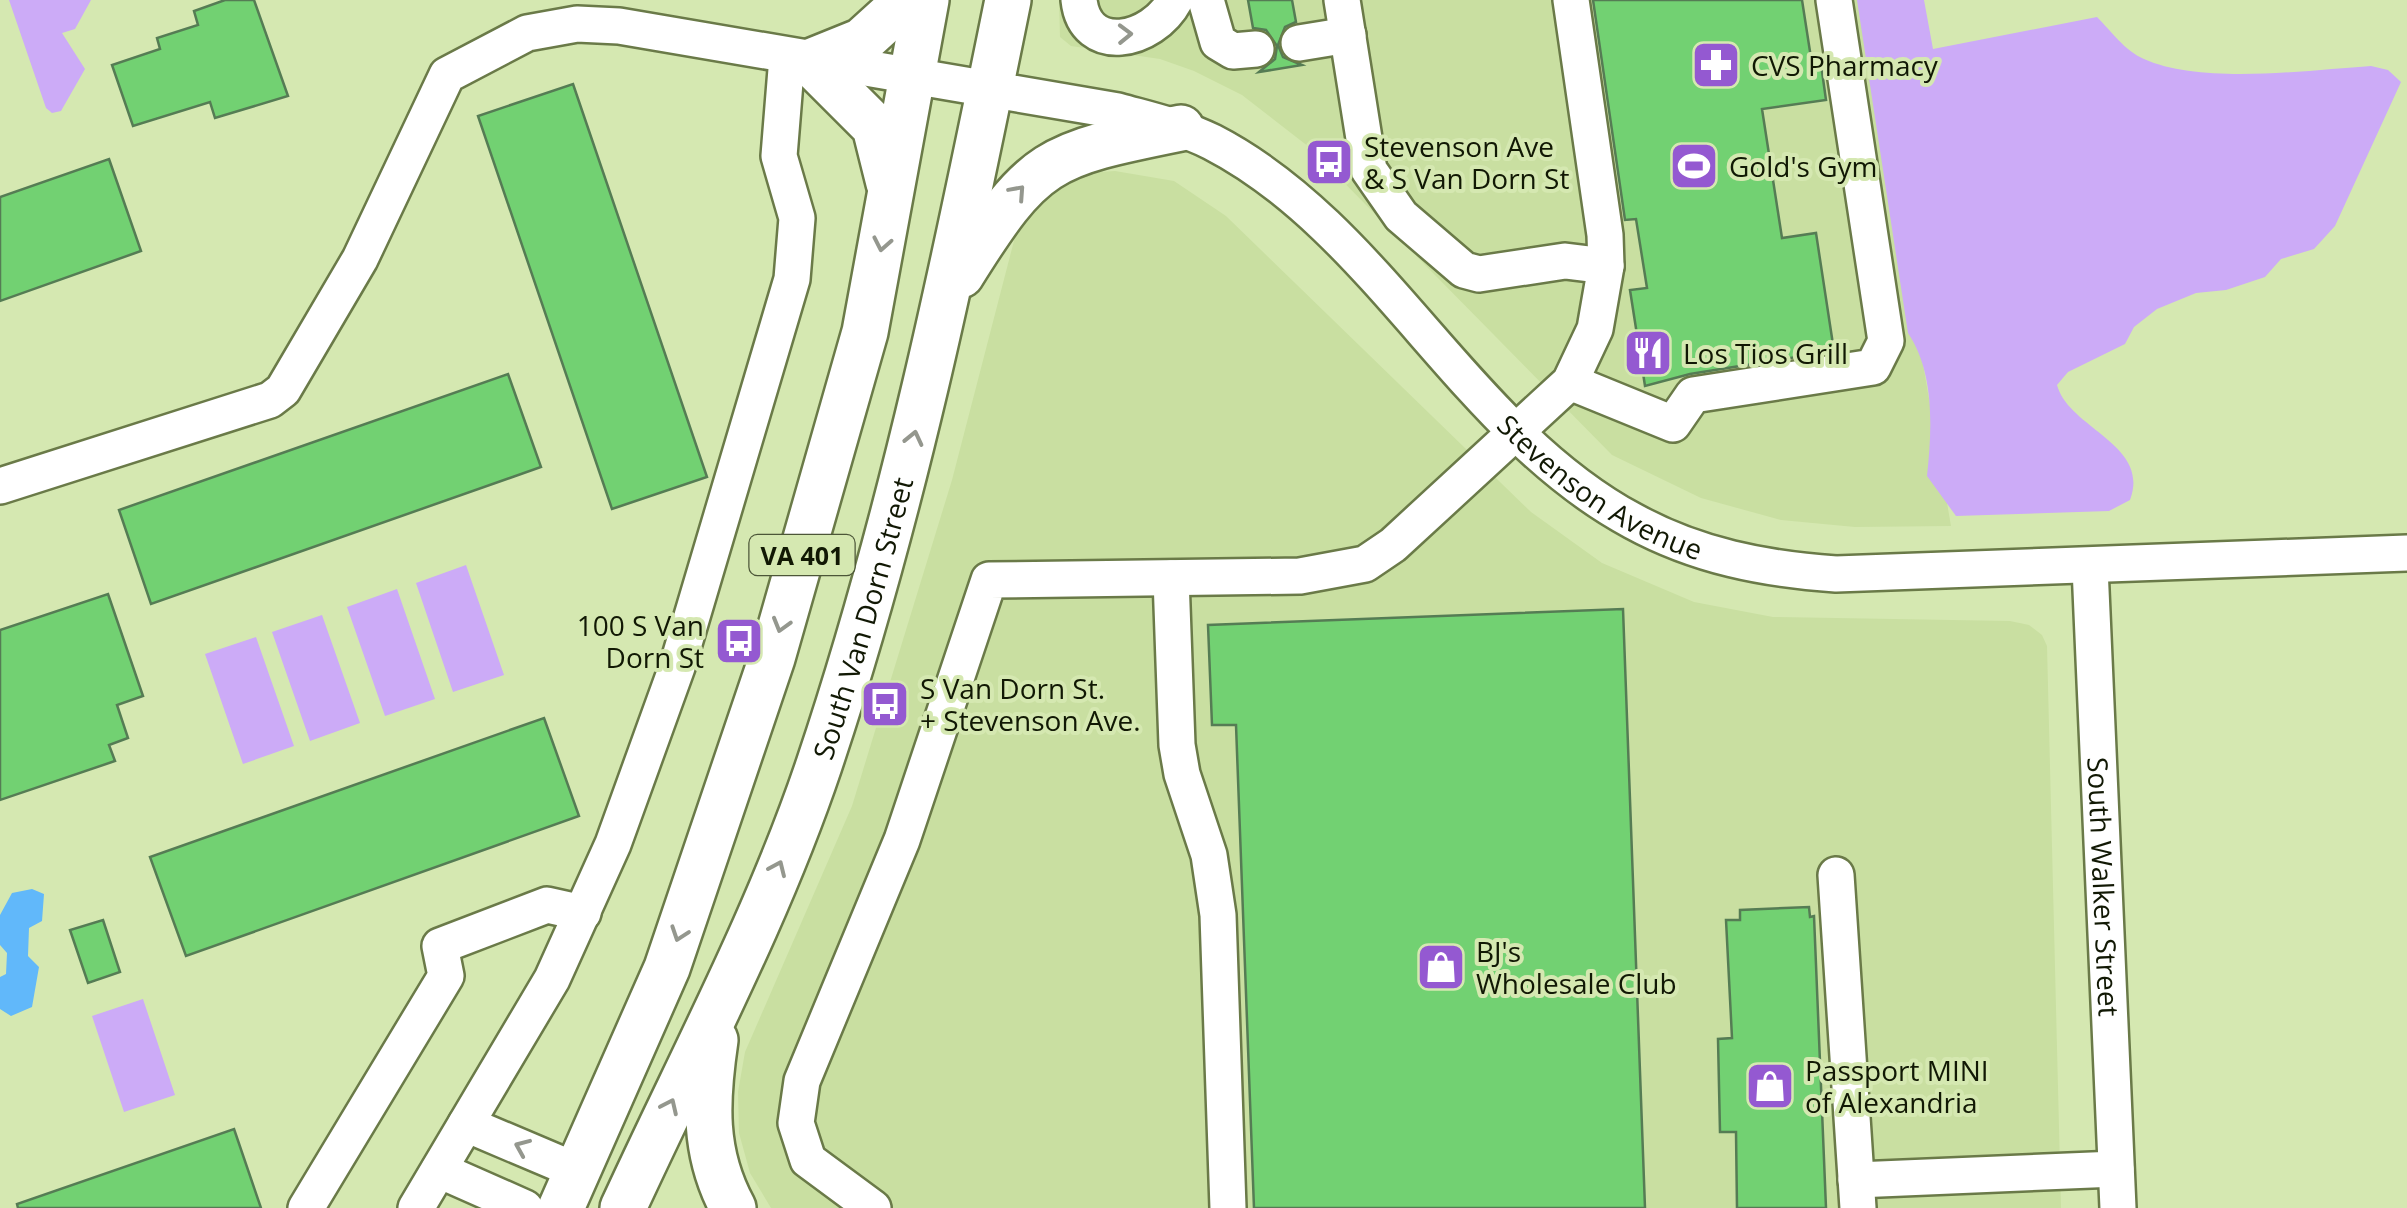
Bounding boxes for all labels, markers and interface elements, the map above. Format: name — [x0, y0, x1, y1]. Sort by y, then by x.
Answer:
one-way arrow — [1118, 24, 1133, 45]
pharmacy icon: CVS Pharmacy — [1690, 39, 1742, 91]
place label: CVS Pharmacy — [1751, 46, 1939, 84]
place label: Stevenson Ave & S Van Dorn St — [1364, 127, 1569, 197]
bus stop icon: Stevenson Ave & S Van Dorn St — [1303, 136, 1355, 188]
sports icon: Gold's Gym — [1668, 140, 1720, 192]
place label: Gold's Gym — [1729, 147, 1877, 185]
one-way arrow — [1006, 185, 1024, 204]
one-way arrow — [873, 235, 894, 252]
restaurant icon: Los Tios Grill — [1622, 327, 1674, 379]
place label: Los Tios Grill — [1683, 334, 1848, 372]
street label: Stevenson Avenue — [1490, 406, 1707, 568]
one-way arrow — [902, 430, 923, 447]
street label: South Van Dorn Street — [803, 473, 921, 764]
road number: VA 401 — [750, 535, 854, 575]
place label: 100 S Van Dorn St — [577, 606, 704, 676]
bus stop icon: 100 S Van Dorn St — [713, 615, 765, 667]
one-way arrow — [772, 616, 793, 633]
place label: S Van Dorn St. + Stevenson Ave. — [920, 669, 1141, 739]
bus stop icon: S Van Dorn St. + Stevenson Ave. — [859, 678, 911, 730]
street label: South Walker Street — [2079, 756, 2129, 1017]
one-way arrow — [766, 860, 786, 878]
one-way arrow — [670, 924, 691, 941]
place label: BJ's Wholesale Club — [1476, 932, 1677, 1002]
shop icon: BJ's Wholesale Club — [1415, 941, 1467, 993]
place label: Passport MINI of Alexandria — [1805, 1051, 1989, 1121]
shop icon: Passport MINI of Alexandria — [1744, 1060, 1796, 1112]
one-way arrow — [658, 1098, 678, 1116]
one-way arrow — [514, 1139, 532, 1159]

